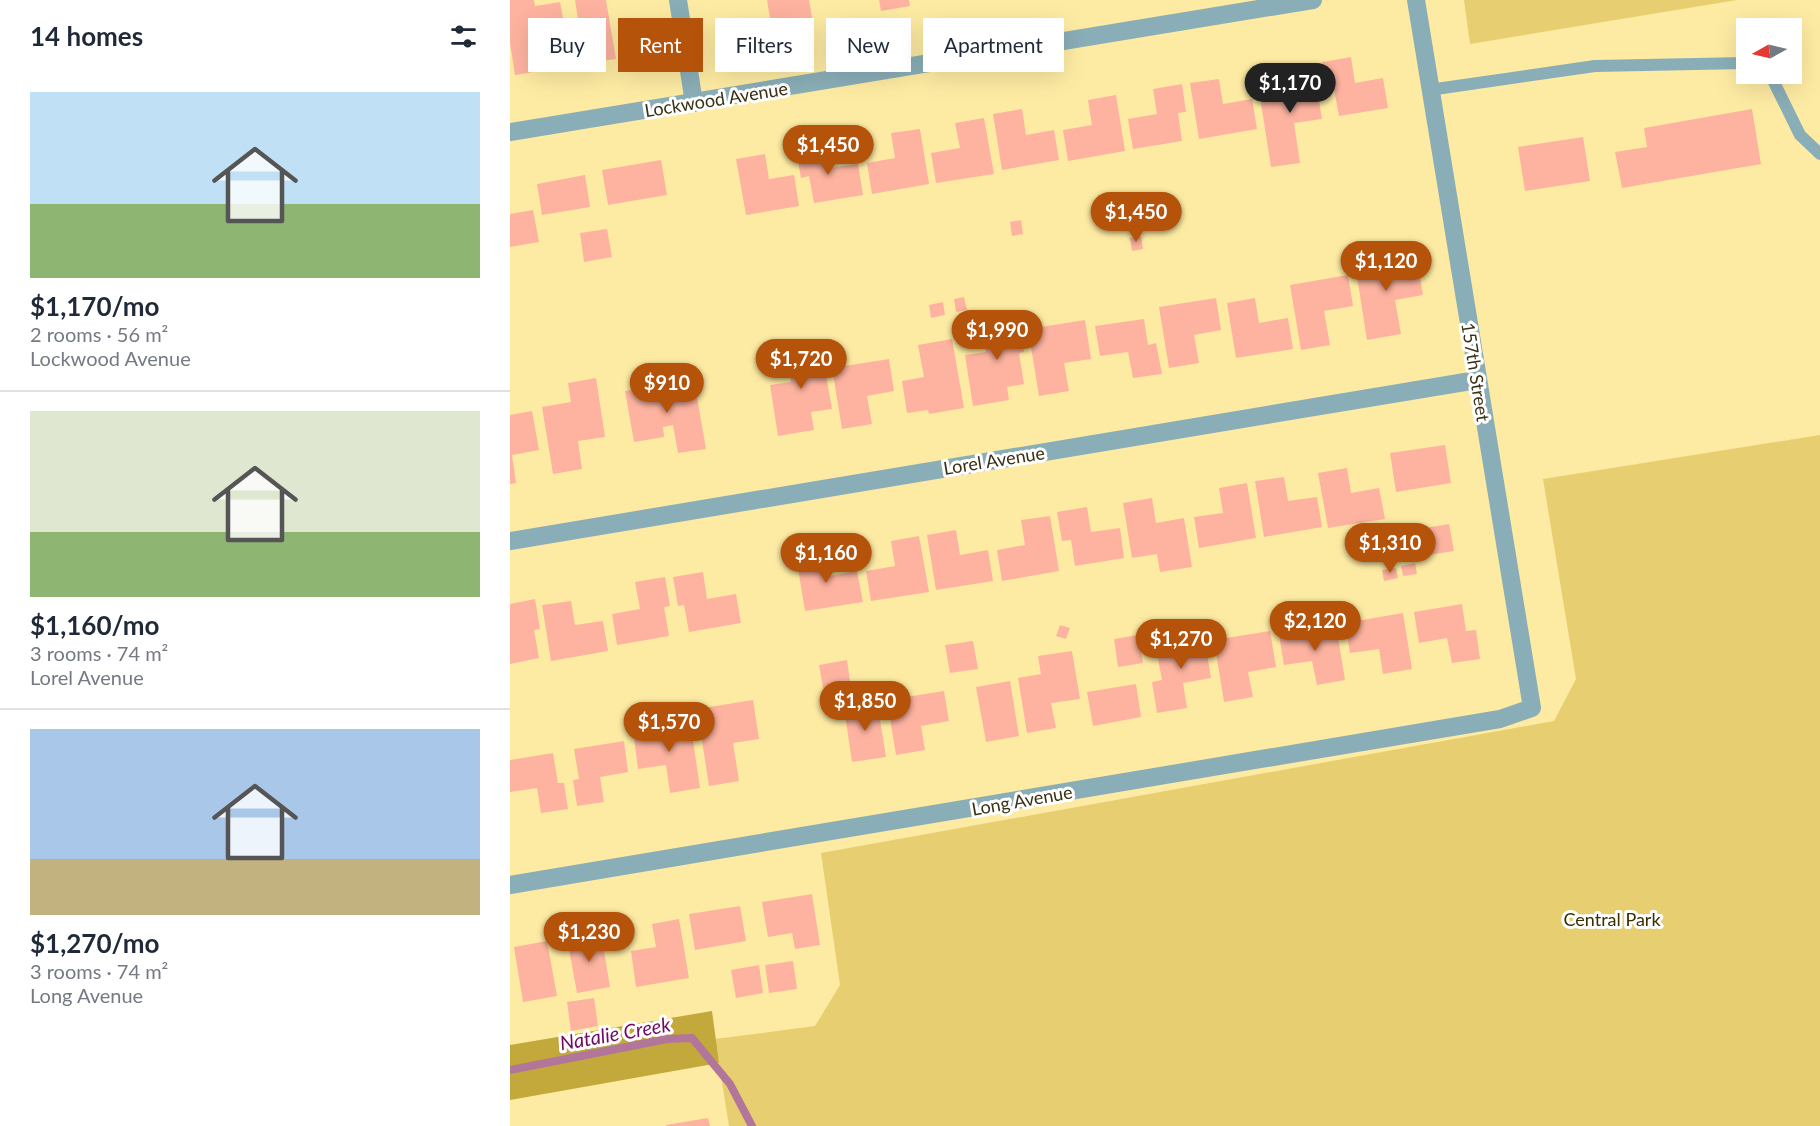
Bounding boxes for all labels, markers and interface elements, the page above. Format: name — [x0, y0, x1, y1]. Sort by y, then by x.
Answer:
chip: Buy — [528, 18, 606, 72]
chip: Rent — [618, 18, 703, 72]
chip: Filters — [715, 18, 814, 72]
chip: New — [826, 18, 911, 72]
chip: Apartment — [923, 18, 1064, 72]
north arrow — [1736, 18, 1802, 84]
map controls — [1736, 18, 1802, 84]
text: 14 homes — [30, 20, 143, 52]
icon: filters — [447, 20, 480, 53]
pin: $1,170 — [1241, 63, 1339, 114]
text: $1,170 — [1259, 70, 1321, 94]
street label: Lockwood Avenue — [643, 77, 789, 121]
pin: $1,450 — [779, 125, 877, 176]
icon: home — [201, 131, 309, 239]
text: $1,450 — [797, 132, 859, 156]
pin: $1,450 — [1087, 192, 1185, 243]
text: $1,450 — [1105, 199, 1167, 223]
pin: $1,120 — [1337, 241, 1435, 292]
text: $1,120 — [1355, 248, 1417, 272]
text: $1,170/mo — [30, 290, 160, 322]
pin: $1,990 — [948, 310, 1046, 361]
text: $1,990 — [966, 317, 1028, 341]
street label: 157th Street — [1457, 321, 1495, 424]
text: 2 rooms · 56 m² — [30, 322, 168, 346]
pin: $1,720 — [752, 339, 850, 390]
text: Lockwood Avenue — [30, 346, 191, 370]
text: $1,720 — [770, 346, 832, 370]
pin: $910 — [631, 363, 703, 414]
text: $910 — [644, 370, 690, 394]
street label: Lorel Avenue — [942, 441, 1046, 479]
icon: home — [201, 450, 309, 558]
pin: $1,310 — [1341, 523, 1439, 574]
text: $1,310 — [1359, 530, 1421, 554]
pin: $1,160 — [777, 533, 875, 584]
text: $1,160 — [795, 540, 857, 564]
pin: $2,120 — [1266, 601, 1364, 652]
text: $2,120 — [1284, 608, 1346, 632]
text: $1,160/mo — [30, 609, 160, 641]
pin: $1,270 — [1132, 619, 1230, 670]
text: $1,270 — [1150, 626, 1212, 650]
text: 3 rooms · 74 m² — [30, 641, 168, 665]
text: Lorel Avenue — [30, 665, 144, 689]
pin: $1,850 — [816, 681, 914, 732]
text: $1,850 — [834, 688, 896, 712]
pin: $1,570 — [620, 702, 718, 753]
text: $1,570 — [638, 709, 700, 733]
icon: home — [201, 768, 309, 876]
street label: Long Avenue — [970, 780, 1074, 820]
park label: Central Park — [1563, 908, 1661, 930]
pin: $1,230 — [540, 912, 638, 963]
text: $1,230 — [558, 919, 620, 943]
text: $1,270/mo — [30, 927, 160, 959]
text: 3 rooms · 74 m² — [30, 959, 168, 983]
text: Long Avenue — [30, 983, 143, 1007]
water label: Natalie Creek — [558, 1011, 673, 1055]

